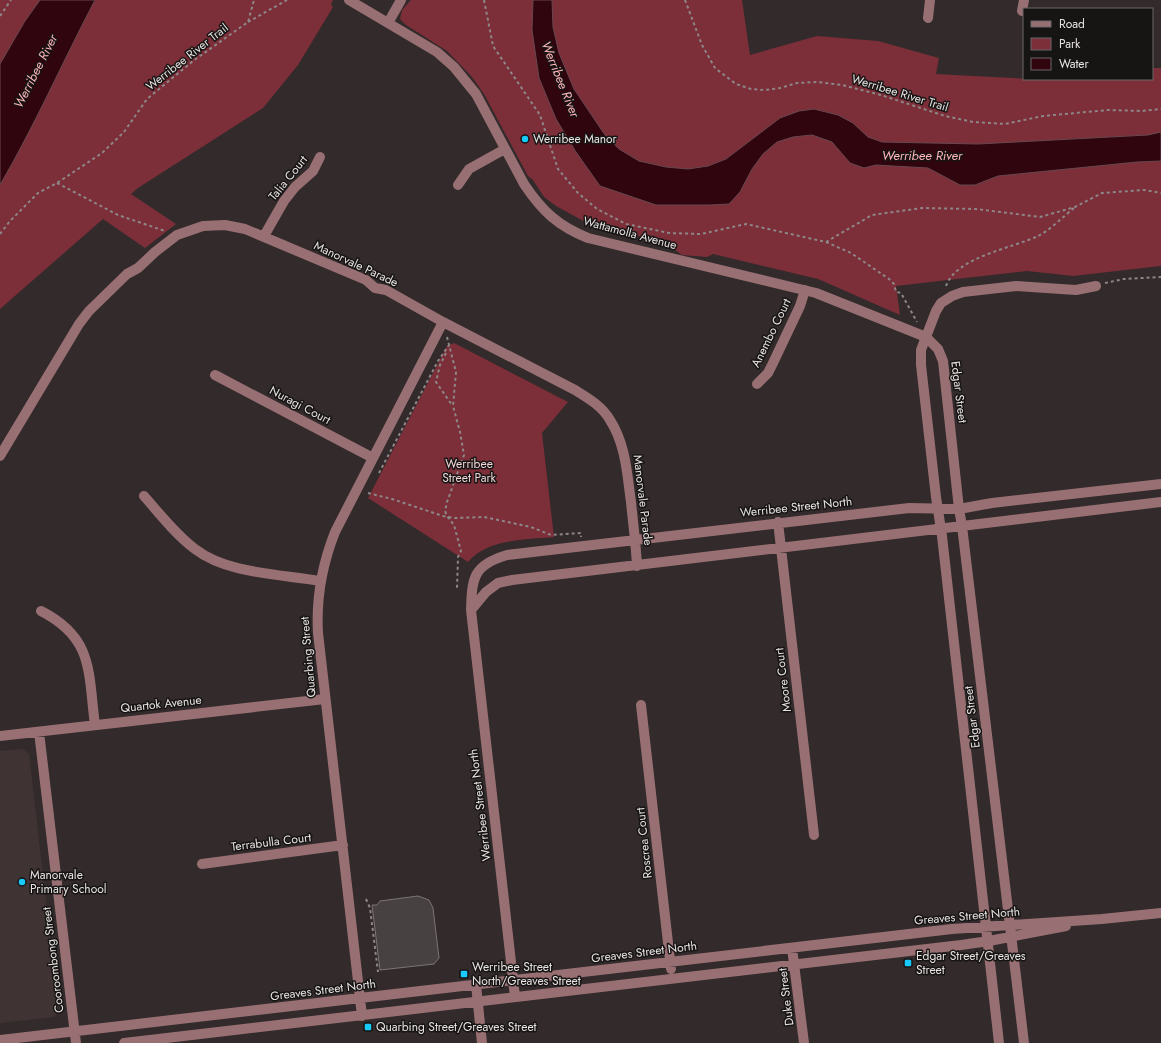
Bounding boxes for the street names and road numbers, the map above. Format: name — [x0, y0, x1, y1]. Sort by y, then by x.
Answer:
street label: Werribee River Trail — [142, 19, 232, 95]
street label: Werribee River Trail — [849, 70, 951, 116]
street label: Talia Court — [264, 151, 312, 204]
street label: Wattamolla Avenue — [581, 212, 679, 254]
street label: Manorvale Parade — [311, 237, 401, 291]
street label: Anembo Court — [747, 295, 796, 371]
street label: Edgar Street — [946, 360, 972, 424]
street label: Nuragi Court — [266, 381, 334, 429]
street label: Manorvale Parade — [629, 454, 657, 546]
street label: Werribee Street North — [739, 492, 853, 522]
street label: Quarbing Street — [295, 616, 320, 698]
street label: Moore Court — [770, 647, 796, 713]
street label: Edgar Street — [959, 685, 985, 749]
street label: Quartok Avenue — [120, 691, 202, 717]
street label: Werribee Street North — [464, 748, 496, 862]
street label: Roscrea Court — [631, 806, 657, 879]
street label: Terrabulla Court — [230, 828, 312, 856]
street label: Greaves Street North — [913, 902, 1021, 930]
street label: Cooroombong Street — [38, 906, 68, 1014]
street label: Greaves Street North — [590, 937, 698, 967]
street label: Duke Street — [774, 967, 798, 1027]
street label: Greaves Street North — [269, 975, 377, 1005]

